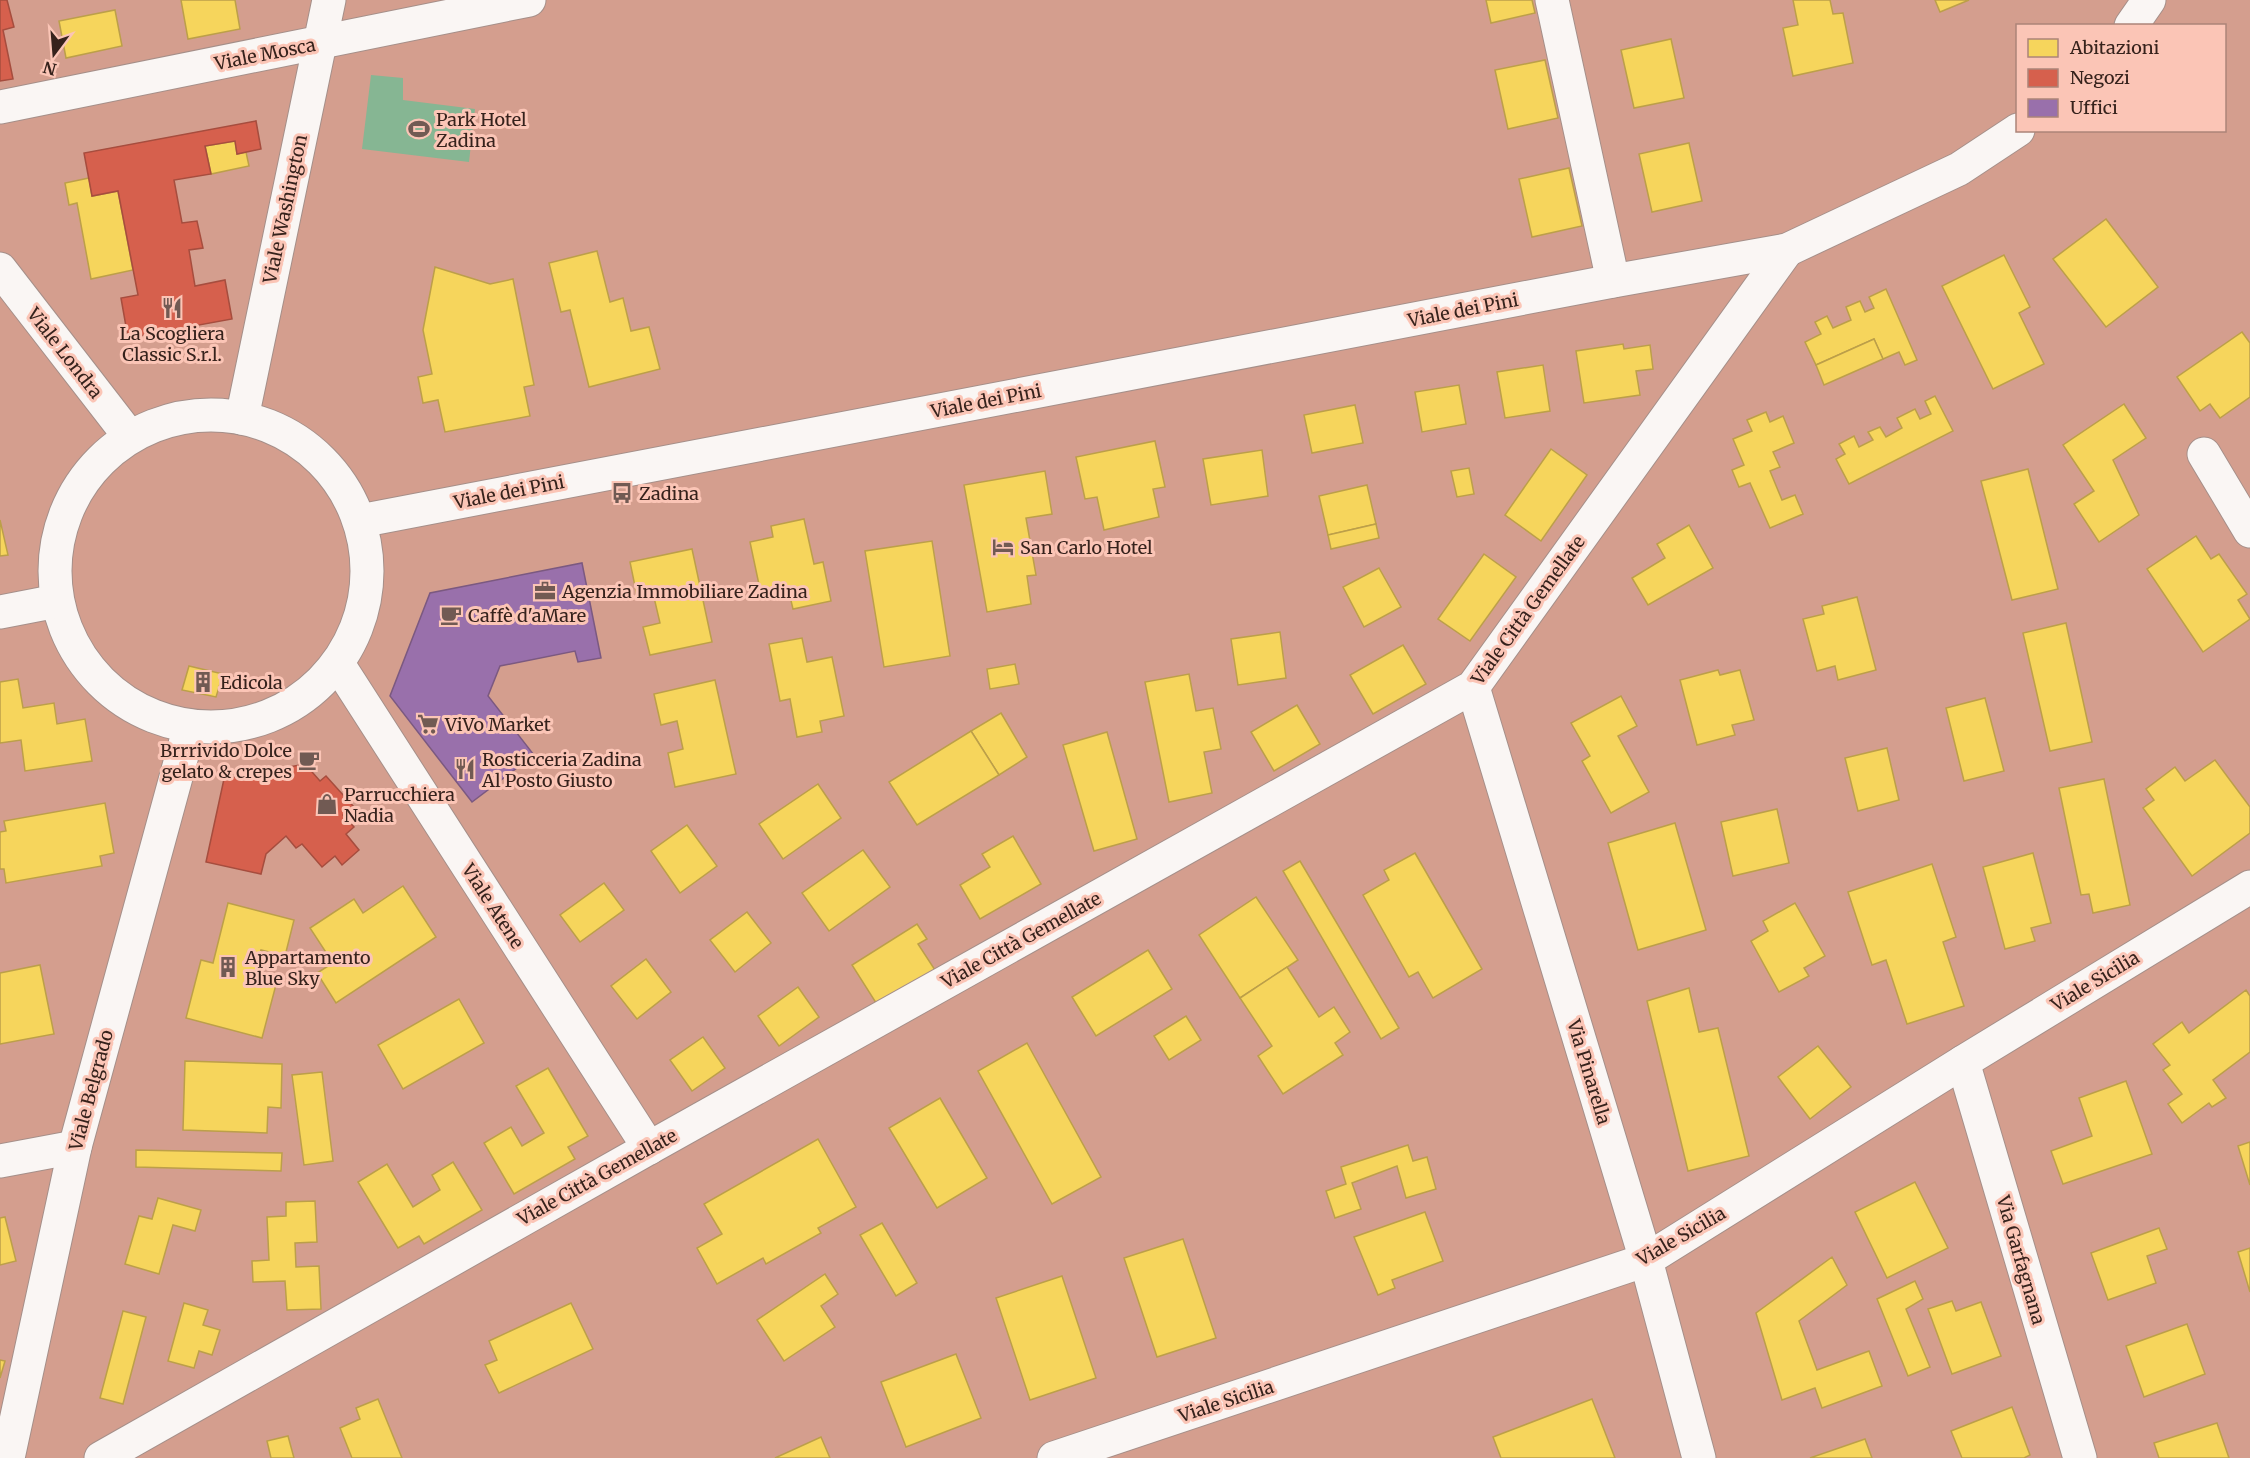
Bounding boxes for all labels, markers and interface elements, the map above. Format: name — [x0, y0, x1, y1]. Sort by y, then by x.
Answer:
north arrow — [24, 24, 84, 84]
legend — [2016, 24, 2226, 132]
street label: Viale Mosca — [212, 33, 318, 75]
text: Abitazioni — [2069, 36, 2160, 59]
text: N — [41, 57, 59, 80]
text: Negozi — [2070, 66, 2130, 89]
text: Uffici — [2070, 96, 2118, 119]
place label: Park Hotel Zadina — [436, 108, 527, 152]
sports icon: Park Hotel Zadina — [407, 117, 431, 141]
street label: Viale Washington — [258, 132, 312, 287]
street label: Viale dei Pini — [1405, 288, 1520, 332]
restaurant icon: La Scogliera Classic S.r.l. — [160, 296, 184, 320]
street label: Viale Londra — [22, 302, 108, 403]
place label: La Scogliera Classic S.r.l. — [119, 322, 225, 366]
street label: Viale dei Pini — [928, 379, 1043, 423]
street label: Viale dei Pini — [451, 470, 566, 514]
bus stop icon: Zadina — [610, 481, 634, 505]
place label: Zadina — [639, 482, 699, 505]
street label: Viale Città Gemellate — [1466, 531, 1590, 690]
hotel icon: San Carlo Hotel — [991, 535, 1015, 559]
place label: San Carlo Hotel — [1020, 536, 1153, 559]
office icon: Agenzia Immobiliare Zadina — [533, 579, 557, 603]
place label: Agenzia Immobiliare Zadina — [561, 580, 808, 603]
cafe icon: Caffè d'aMare — [439, 603, 463, 627]
place label: Caffè d'aMare — [468, 604, 586, 627]
building icon: Edicola — [191, 670, 215, 694]
place label: Edicola — [220, 671, 283, 694]
supermarket icon: ViVo Market — [416, 712, 440, 736]
place label: ViVo Market — [444, 713, 551, 736]
place label: Brrrivido Dolce gelato & crepes — [160, 739, 292, 783]
cafe icon: Brrrivido Dolce gelato & crepes — [297, 748, 321, 772]
place label: Rosticceria Zadina Al Posto Giusto — [481, 748, 642, 792]
restaurant icon: Rosticceria Zadina Al Posto Giusto — [453, 757, 477, 781]
place label: Parrucchiera Nadia — [344, 783, 455, 827]
shop icon: Parrucchiera Nadia — [315, 792, 339, 816]
street label: Viale Atene — [457, 858, 529, 953]
street label: Viale Città Gemellate — [936, 887, 1105, 994]
place label: Appartamento Blue Sky — [244, 946, 370, 990]
street label: Viale Sicilia — [2046, 946, 2144, 1017]
building icon: Appartamento Blue Sky — [216, 955, 240, 979]
street label: Via Pinarella — [1562, 1016, 1616, 1127]
street label: Viale Belgrado — [64, 1027, 118, 1154]
street label: Viale Città Gemellate — [512, 1124, 681, 1231]
street label: Via Garfagnana — [1991, 1192, 2051, 1328]
street label: Viale Sicilia — [1632, 1201, 1730, 1271]
street label: Viale Sicilia — [1175, 1375, 1277, 1428]

